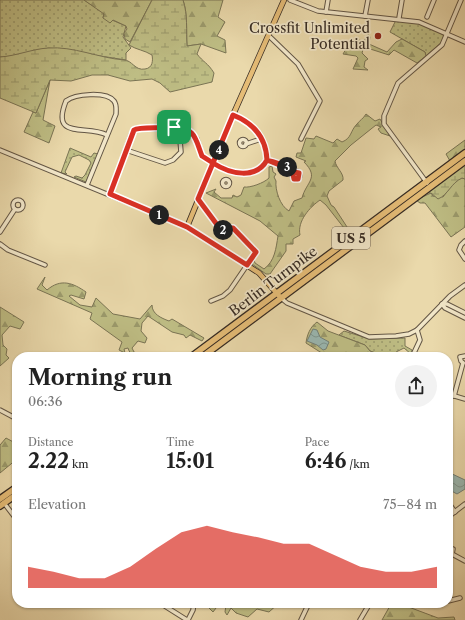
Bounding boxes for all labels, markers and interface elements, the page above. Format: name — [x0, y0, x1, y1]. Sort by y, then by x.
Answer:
place label: Crossfit Unlimited Potential — [249, 19, 370, 53]
marker: Crossfit Unlimited Potential — [373, 31, 383, 41]
pin — [157, 110, 191, 144]
icon: arrive — [163, 116, 185, 138]
pin: 4 — [209, 140, 229, 160]
text: 4 — [216, 143, 222, 157]
pin: 3 — [277, 157, 297, 177]
text: 3 — [284, 160, 290, 174]
pin: 1 — [149, 205, 169, 225]
text: 1 — [157, 208, 161, 222]
pin: 2 — [213, 220, 233, 240]
text: 2 — [220, 223, 226, 237]
road number: US 5 — [332, 227, 370, 249]
street label: Berlin Turnpike — [225, 242, 321, 320]
text: Morning run — [28, 364, 172, 391]
button: share — [395, 365, 437, 407]
text: 06:36 — [28, 393, 62, 409]
text: Distance — [28, 435, 74, 449]
text: Time — [166, 435, 194, 449]
text: Pace — [305, 435, 330, 449]
text: 2.22 — [28, 449, 69, 473]
text: 15:01 — [166, 449, 214, 473]
text: 6:46 — [305, 449, 346, 473]
text: km — [69, 457, 89, 471]
text: /km — [346, 457, 370, 471]
text: Elevation — [28, 496, 86, 512]
text: 75–84 m — [383, 496, 437, 512]

